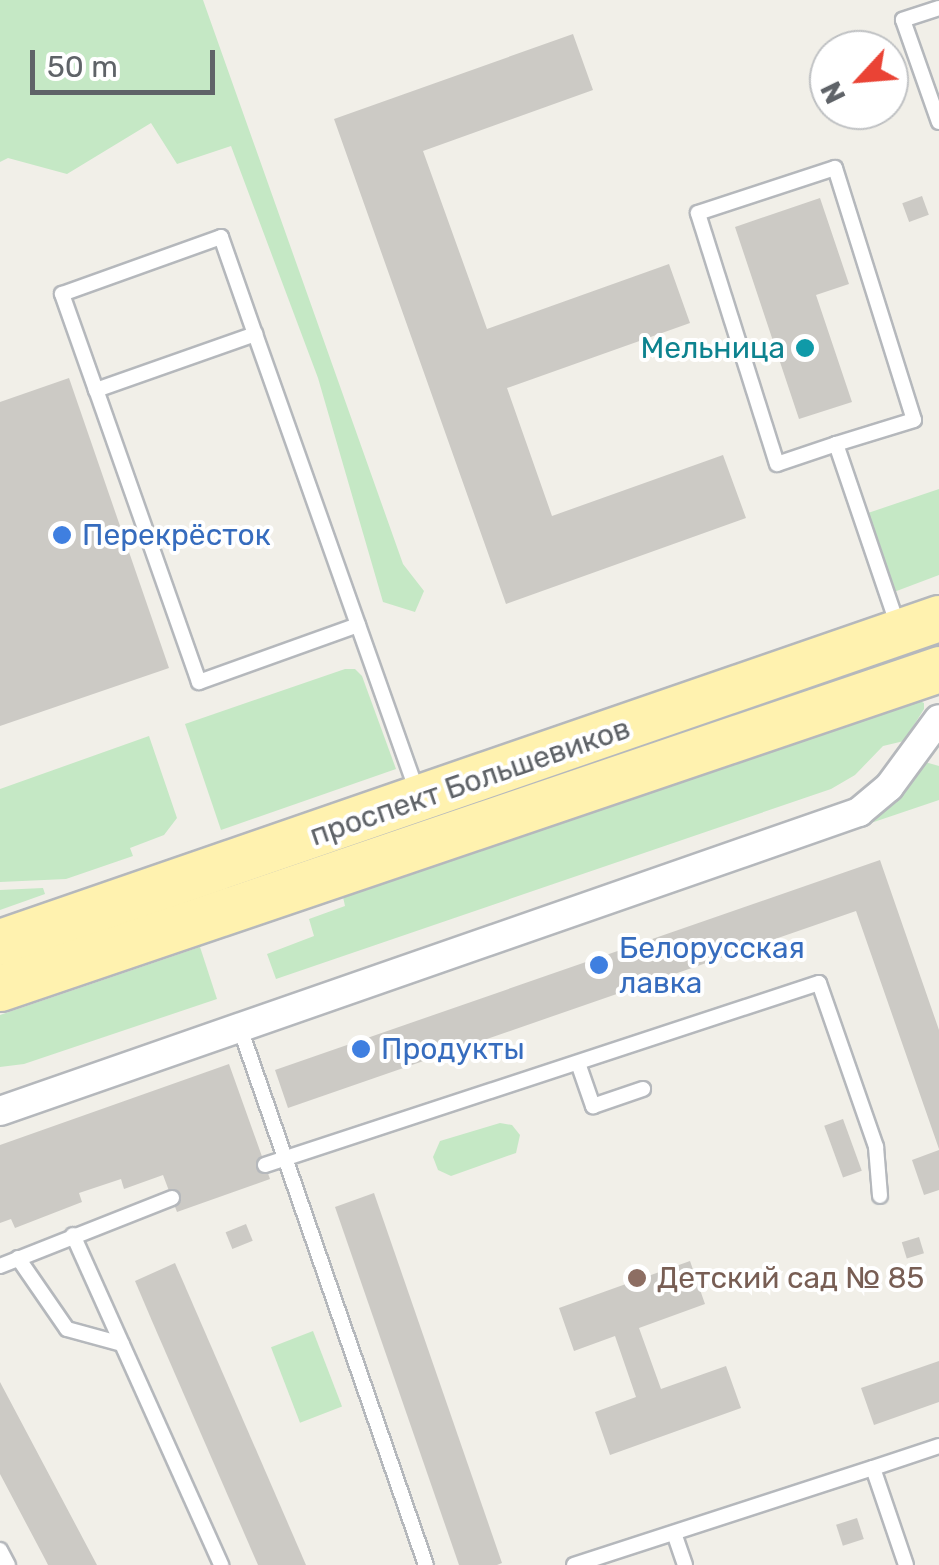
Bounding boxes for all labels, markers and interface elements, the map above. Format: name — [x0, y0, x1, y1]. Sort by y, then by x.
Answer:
scale bar — [35, 30, 220, 92]
north arrow — [809, 30, 909, 130]
text: 50 m — [47, 49, 118, 85]
text: N — [814, 76, 853, 109]
place label: Мельница — [640, 330, 785, 366]
marker: Мельница — [794, 337, 816, 359]
place label: Перекрёсток — [82, 517, 271, 553]
marker: Перекрёсток — [51, 524, 73, 546]
street label: проспект Большевиков — [305, 710, 635, 854]
place label: Белорусская лавка — [619, 930, 805, 1000]
marker: Белорусская лавка — [588, 954, 610, 976]
place label: Продукты — [381, 1031, 525, 1067]
marker: Продукты — [350, 1038, 372, 1060]
place label: Детский сад № 85 — [657, 1260, 924, 1296]
marker: Детский сад № 85 — [626, 1267, 648, 1289]

